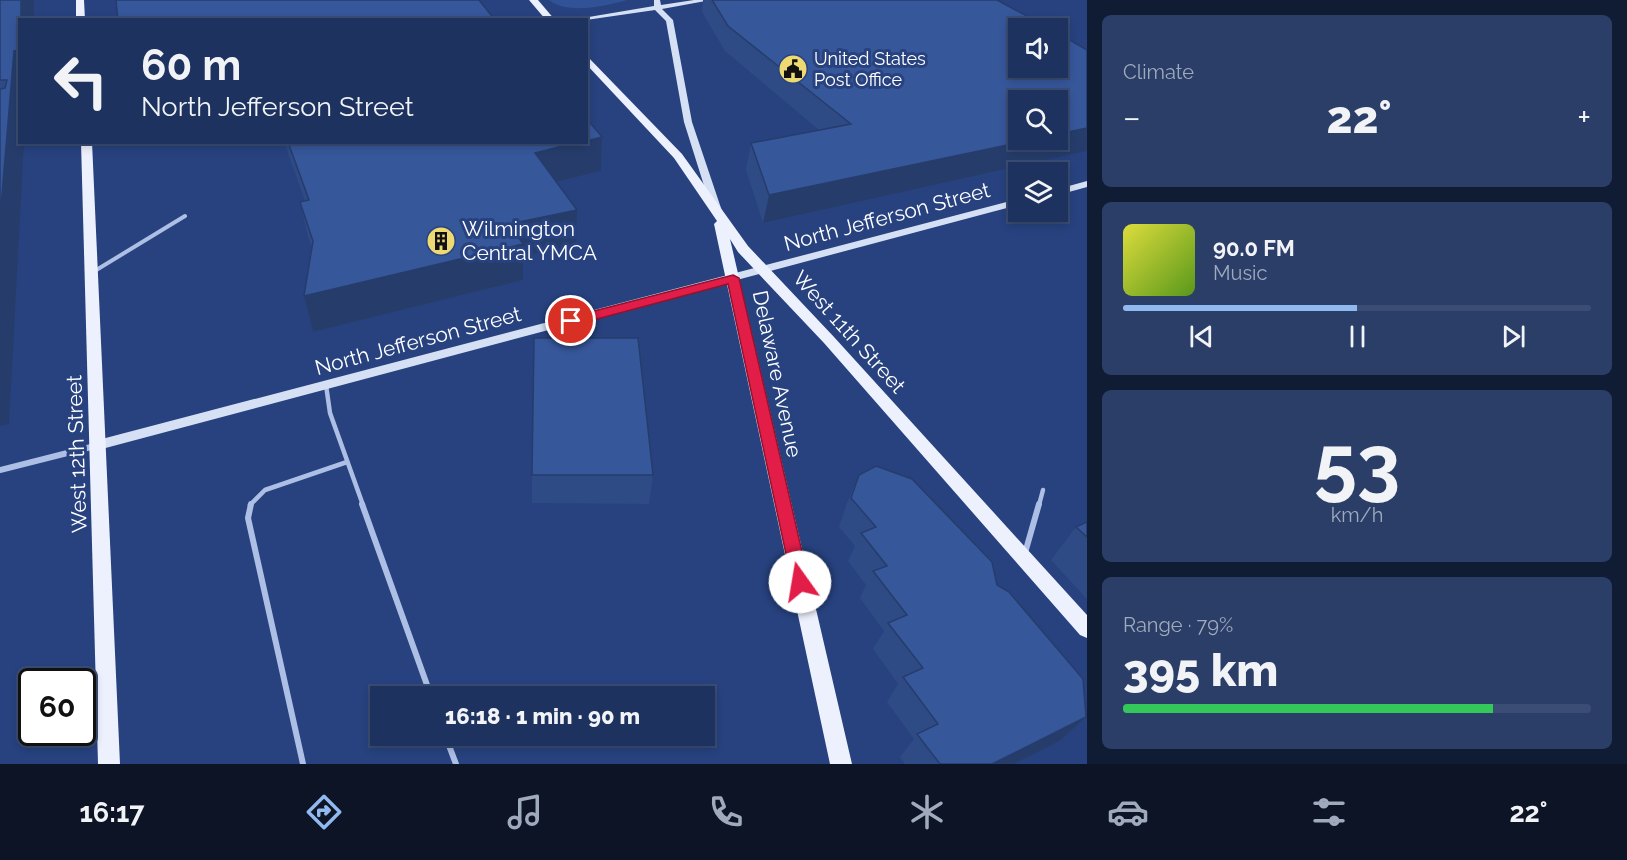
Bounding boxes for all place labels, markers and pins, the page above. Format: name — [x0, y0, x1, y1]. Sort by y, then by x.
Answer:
place label: United States Post Office — [814, 48, 926, 90]
public building icon: United States Post Office — [777, 53, 809, 85]
place label: Wilmington Central YMCA — [462, 216, 597, 265]
building icon: Wilmington Central YMCA — [425, 225, 457, 257]
pin — [545, 295, 596, 346]

